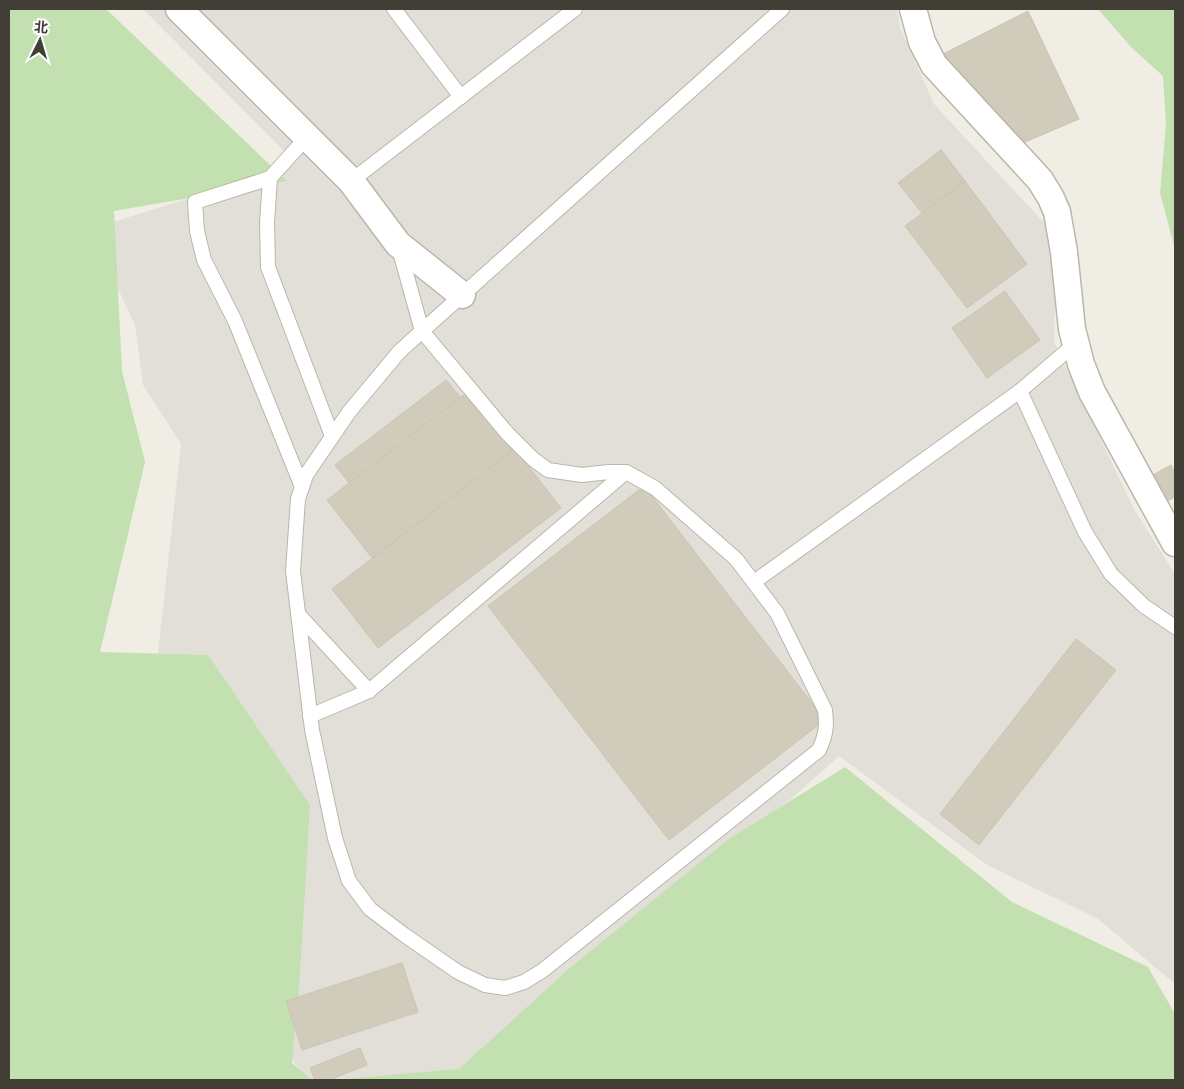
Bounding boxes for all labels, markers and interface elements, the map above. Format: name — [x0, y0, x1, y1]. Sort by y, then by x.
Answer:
north arrow — [15, 15, 65, 65]
text: 北 — [33, 17, 49, 37]

